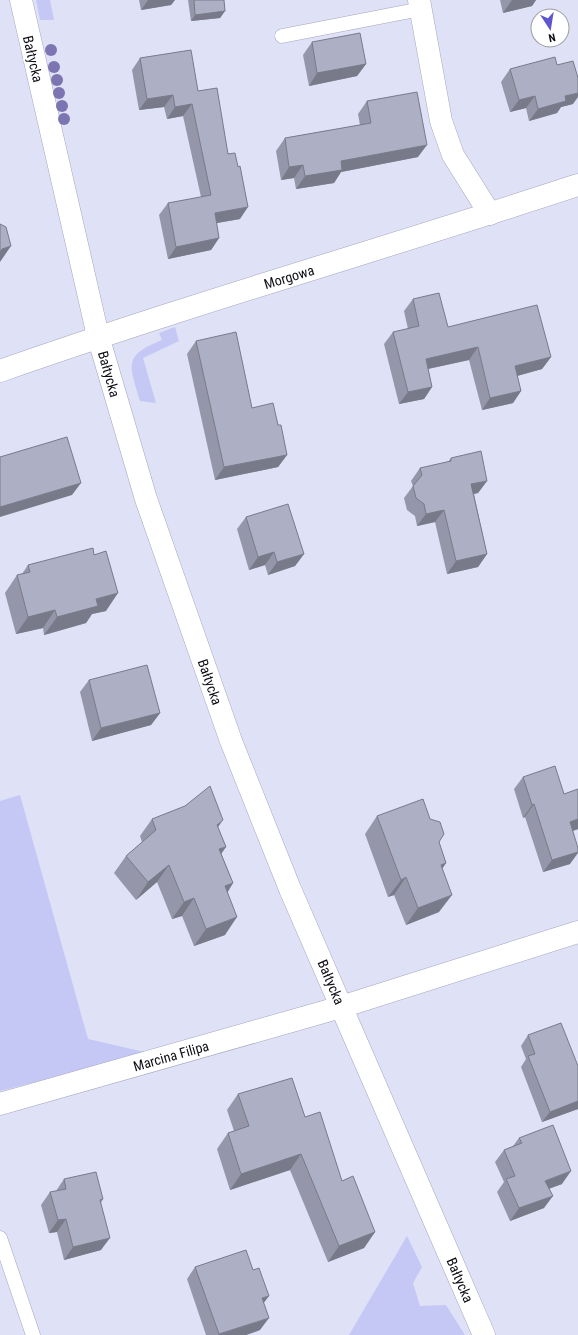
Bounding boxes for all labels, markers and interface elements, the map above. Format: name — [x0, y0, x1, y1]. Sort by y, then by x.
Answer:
north arrow — [530, 8, 570, 48]
text: N — [547, 30, 557, 44]
street label: Bałtycka — [20, 34, 46, 84]
street label: Morgowa — [262, 262, 316, 292]
street label: Bałtycka — [95, 349, 123, 399]
street label: Bałtycka — [195, 657, 225, 707]
street label: Bałtycka — [314, 957, 348, 1007]
street label: Marcina Filipa — [131, 1038, 211, 1074]
street label: Bałtycka — [443, 1255, 477, 1305]

